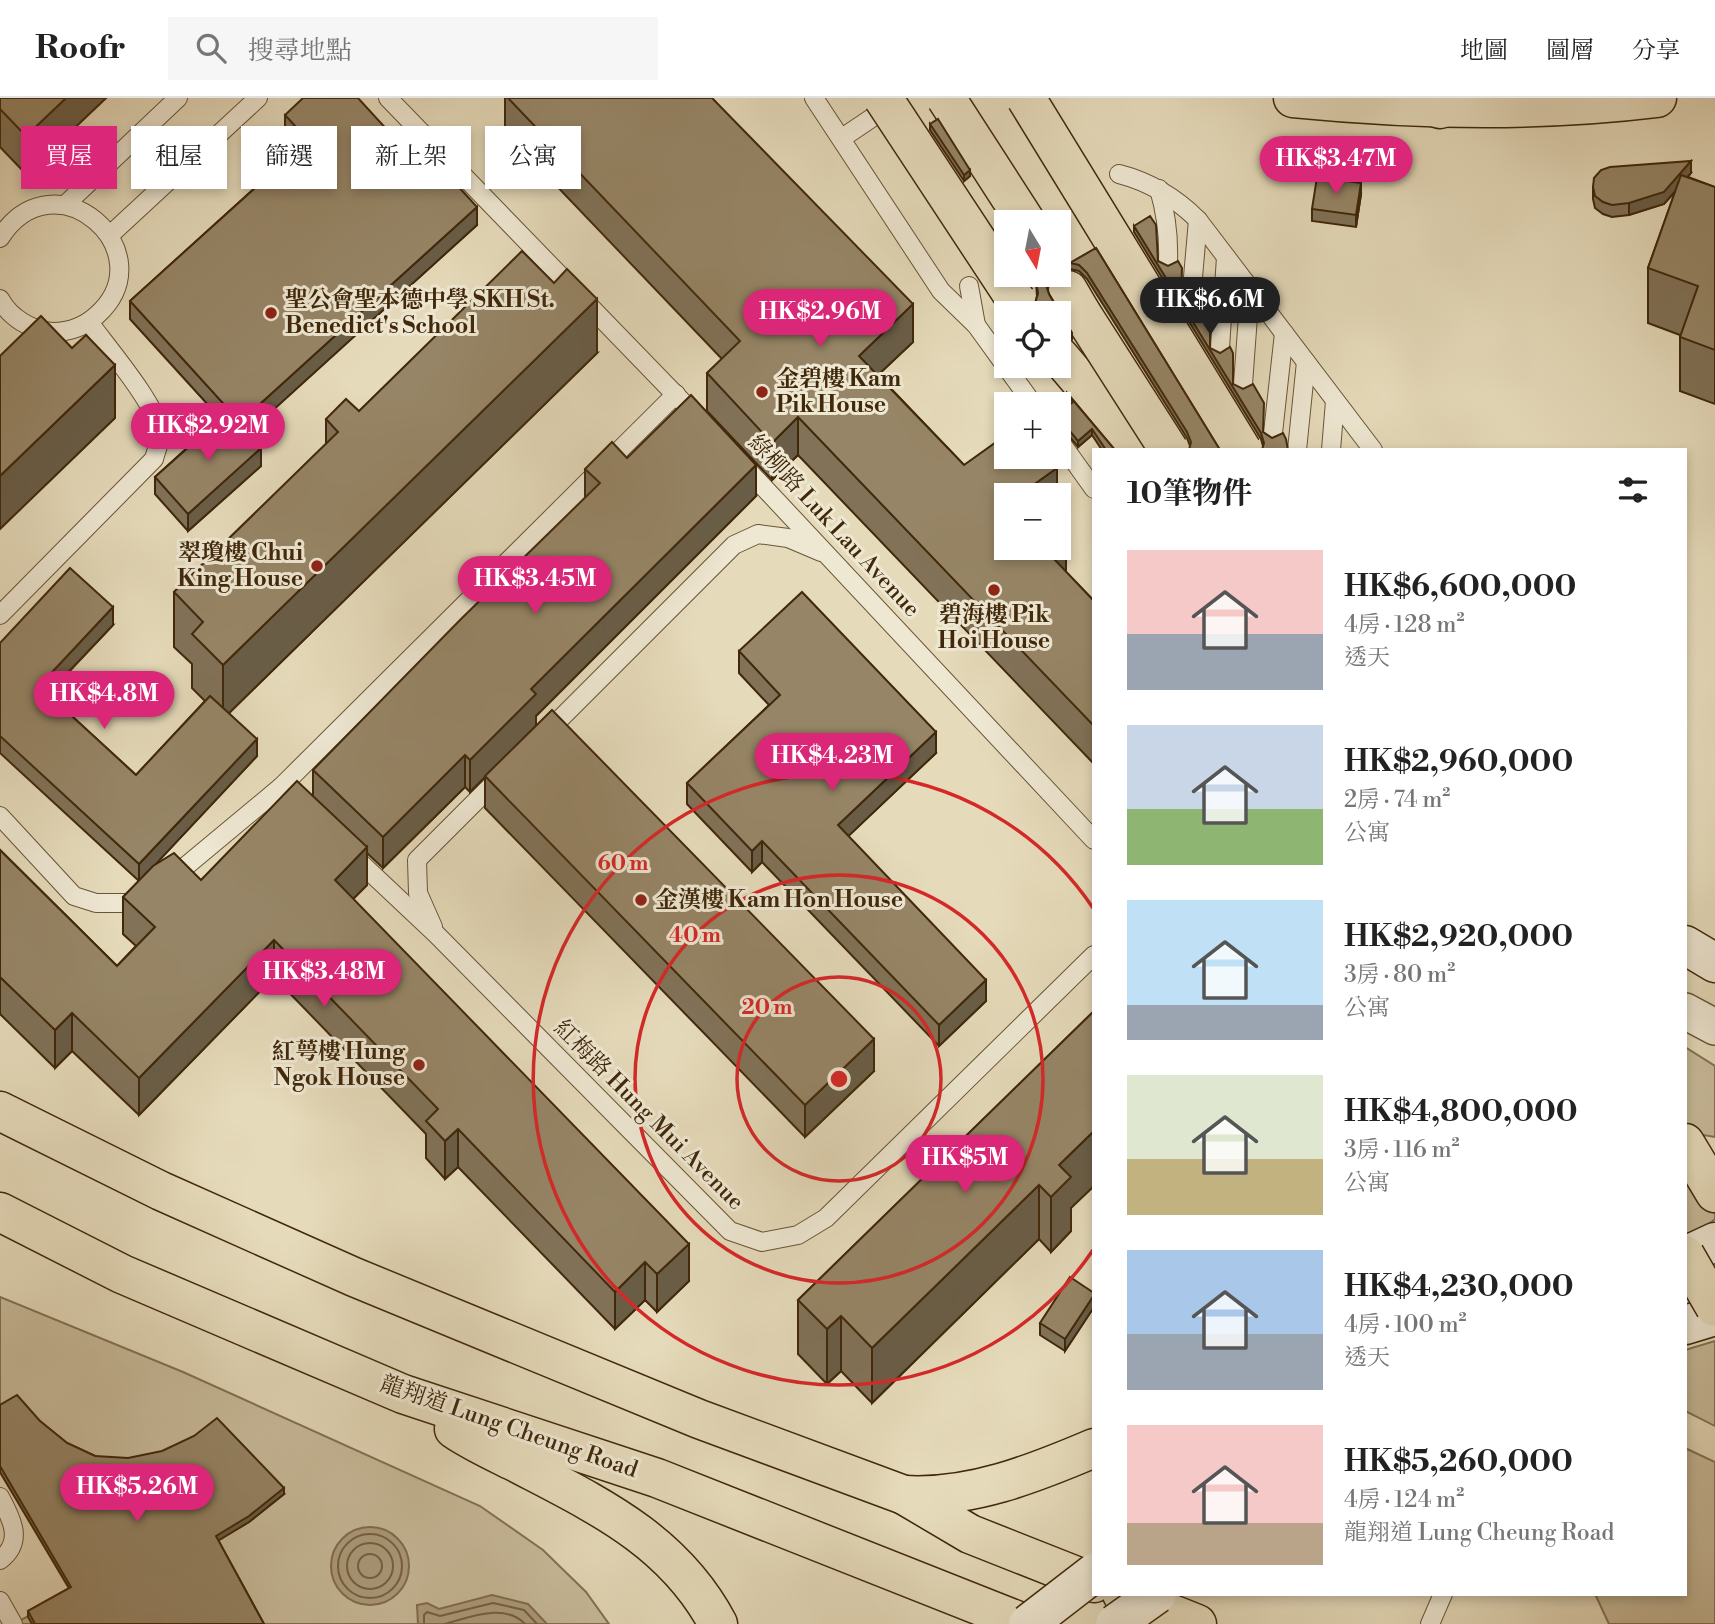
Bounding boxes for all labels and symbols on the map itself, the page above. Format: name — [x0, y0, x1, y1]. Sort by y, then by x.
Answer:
pin: HK$3.47M — [1264, 136, 1408, 196]
north arrow — [994, 210, 1071, 287]
pin: HK$6.6M — [1145, 278, 1275, 337]
place label: 聖公會聖本德中學 SKH St. Benedict's School — [285, 286, 555, 340]
pin: HK$2.96M — [748, 289, 892, 349]
marker: 聖公會聖本德中學 SKH St. Benedict's School — [263, 305, 279, 321]
place label: 金碧樓 Kam Pik House — [776, 365, 901, 419]
marker: 金碧樓 Kam Pik House — [754, 384, 770, 400]
pin: HK$2.92M — [136, 404, 280, 463]
street label: 綠柳路 Luk Lau Avenue — [742, 429, 926, 623]
place label: 翠瓊樓 Chui King House — [177, 539, 303, 593]
pin: HK$3.45M — [463, 556, 607, 616]
marker: 翠瓊樓 Chui King House — [309, 558, 325, 574]
marker: 碧海樓 Pik Hoi House — [986, 582, 1002, 598]
place label: 碧海樓 Pik Hoi House — [938, 601, 1050, 655]
pin: HK$4.8M — [39, 672, 169, 731]
pin: HK$4.23M — [760, 734, 904, 793]
text: 60 m — [598, 851, 648, 877]
place label: 金漢樓 Kam Hon House — [655, 886, 903, 914]
marker: 金漢樓 Kam Hon House — [633, 892, 649, 908]
text: 40 m — [669, 923, 721, 949]
pin: HK$3.48M — [252, 950, 396, 1009]
text: 20 m — [742, 995, 792, 1021]
street label: 紅梅路 Hung Mui Avenue — [548, 1014, 750, 1216]
place label: 紅萼樓 Hung Ngok House — [272, 1038, 406, 1092]
marker: 紅萼樓 Hung Ngok House — [411, 1057, 427, 1073]
centre of rings — [827, 1067, 851, 1091]
pin: HK$5M — [916, 1136, 1014, 1195]
street label: 龍翔道 Lung Cheung Road — [377, 1370, 641, 1484]
pin: HK$5.26M — [65, 1464, 209, 1524]

